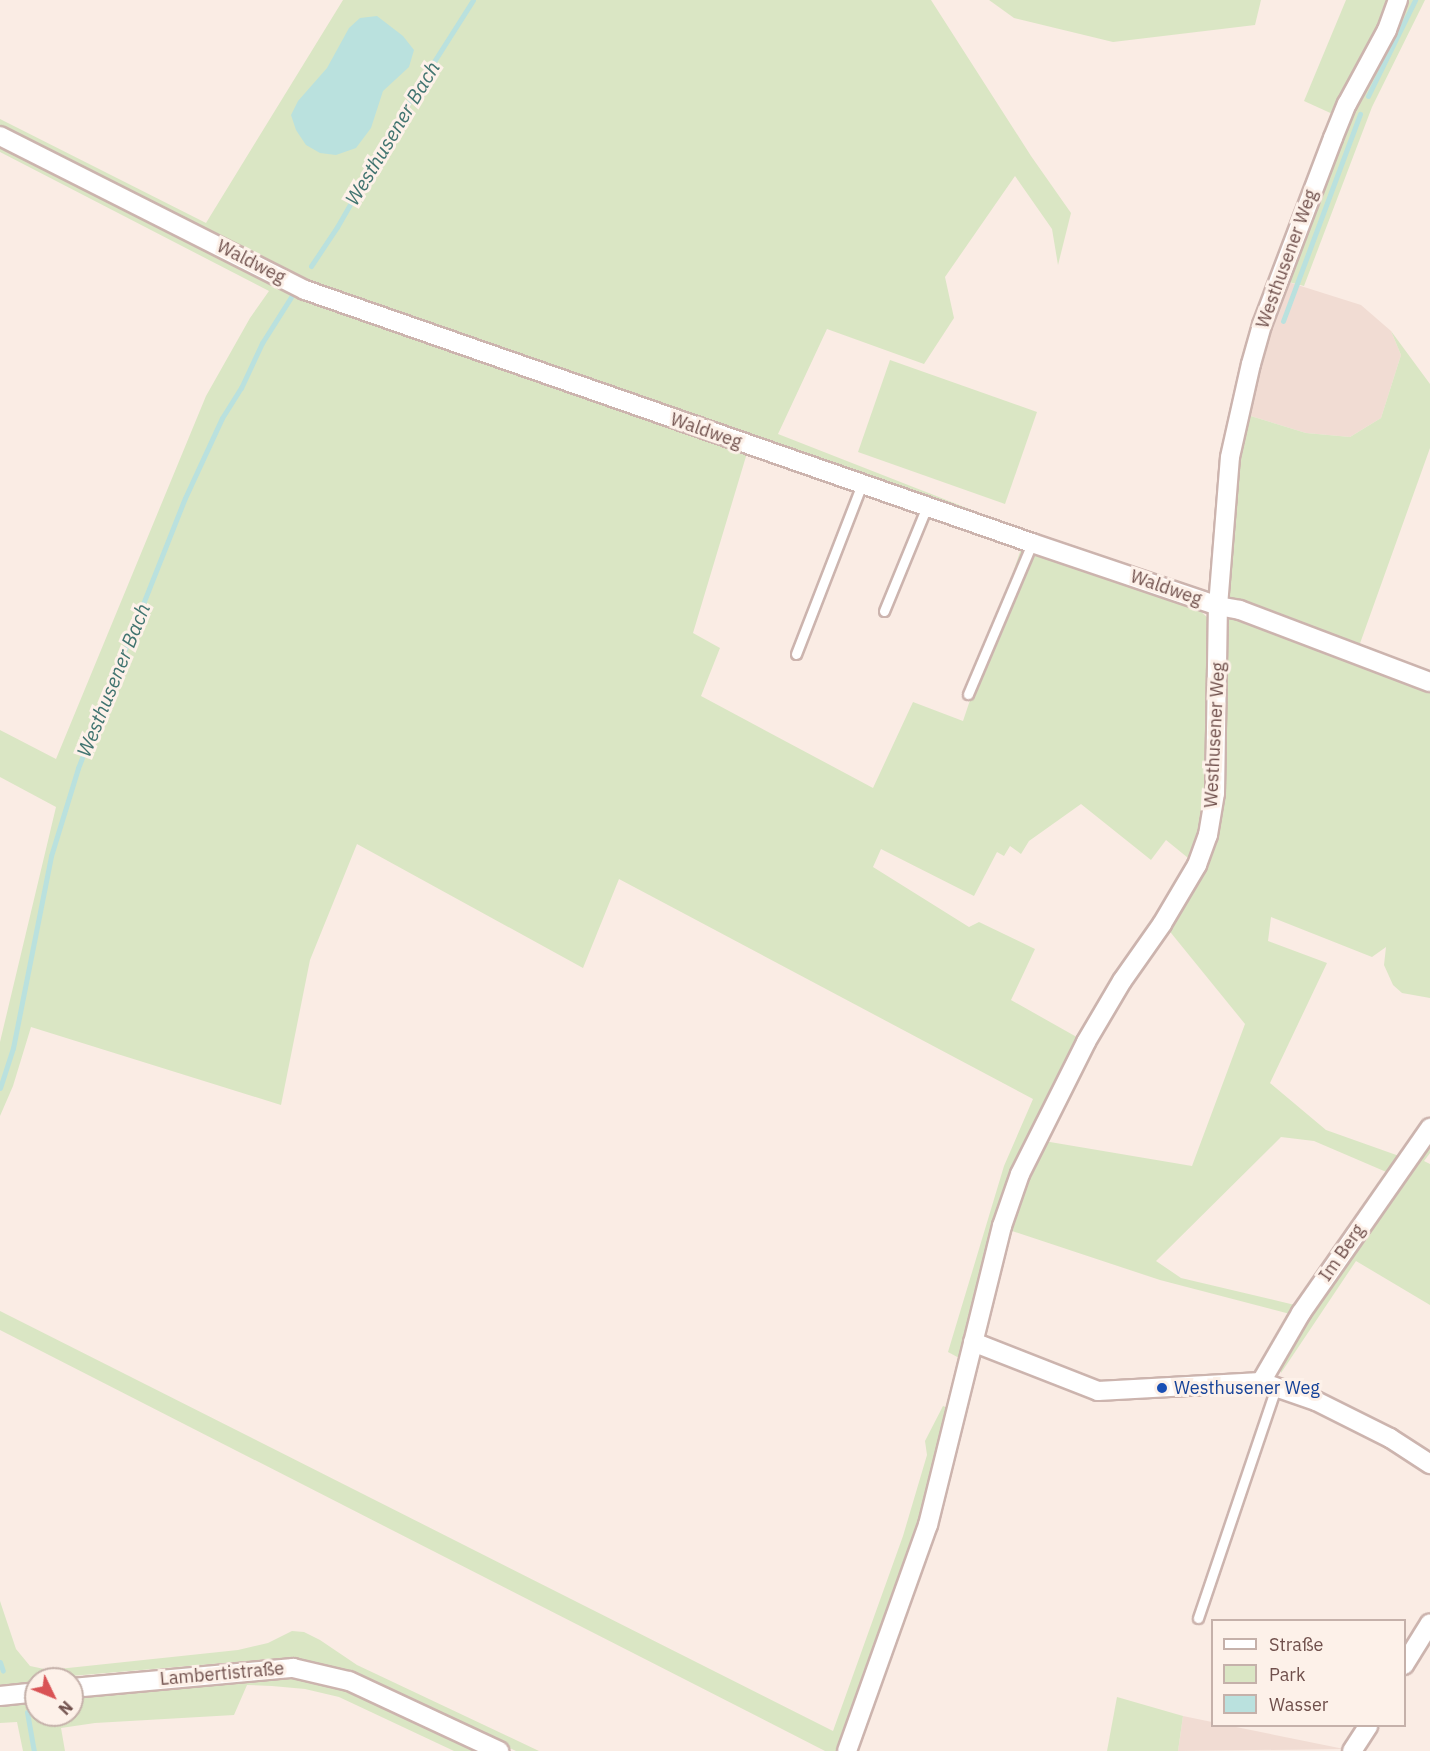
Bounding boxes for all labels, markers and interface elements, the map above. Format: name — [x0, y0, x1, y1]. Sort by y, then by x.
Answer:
water label: Westhusener Bach — [340, 57, 444, 209]
street label: Westhusener Weg — [1252, 187, 1322, 331]
street label: Waldweg — [213, 236, 289, 288]
street label: Waldweg — [668, 409, 744, 453]
street label: Waldweg — [1128, 566, 1204, 610]
water label: Westhusener Bach — [71, 600, 155, 760]
street label: Westhusener Weg — [1200, 662, 1230, 808]
street label: Im Berg — [1315, 1220, 1369, 1286]
place label: Westhusener Weg — [1174, 1377, 1320, 1399]
marker: Westhusener Weg — [1155, 1381, 1169, 1395]
legend — [1211, 1619, 1406, 1727]
text: Straße — [1269, 1633, 1323, 1656]
street label: Lambertistraße — [159, 1658, 285, 1690]
text: Park — [1269, 1663, 1305, 1686]
north arrow — [24, 1667, 84, 1727]
text: Wasser — [1269, 1693, 1328, 1716]
text: N — [54, 1697, 77, 1719]

